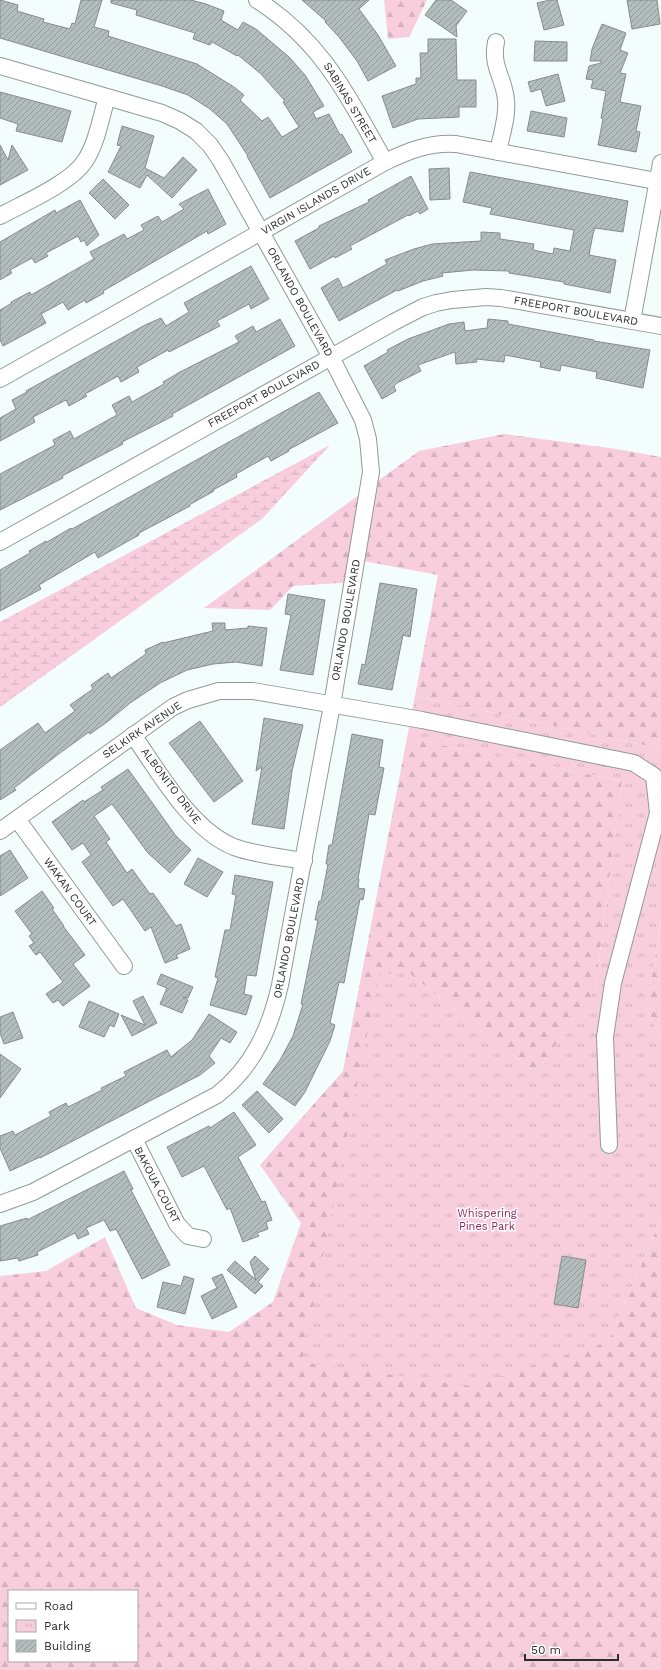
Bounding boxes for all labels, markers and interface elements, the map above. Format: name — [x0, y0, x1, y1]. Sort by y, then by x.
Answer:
street label: SABINAS STREET — [321, 60, 379, 146]
street label: VIRGIN ISLANDS DRIVE — [259, 164, 373, 238]
street label: ORLANDO BOULEVARD — [264, 245, 336, 359]
street label: FREEPORT BOULEVARD — [513, 294, 639, 328]
street label: FREEPORT BOULEVARD — [206, 358, 322, 430]
street label: ORLANDO BOULEVARD — [329, 558, 363, 682]
street label: SELKIRK AVENUE — [100, 699, 184, 761]
street label: ALBONITO DRIVE — [138, 746, 204, 826]
street label: WAKAN COURT — [41, 855, 99, 929]
street label: ORLANDO BOULEVARD — [271, 876, 307, 1000]
street label: BAKOUA COURT — [131, 1144, 183, 1226]
park label: Whispering Pines Park — [457, 1207, 517, 1233]
legend — [8, 1590, 138, 1662]
text: Road — [44, 1599, 73, 1613]
text: Park — [44, 1619, 70, 1633]
scale bar — [525, 1636, 618, 1662]
text: Building — [44, 1639, 91, 1653]
text: 50 m — [531, 1643, 561, 1657]

